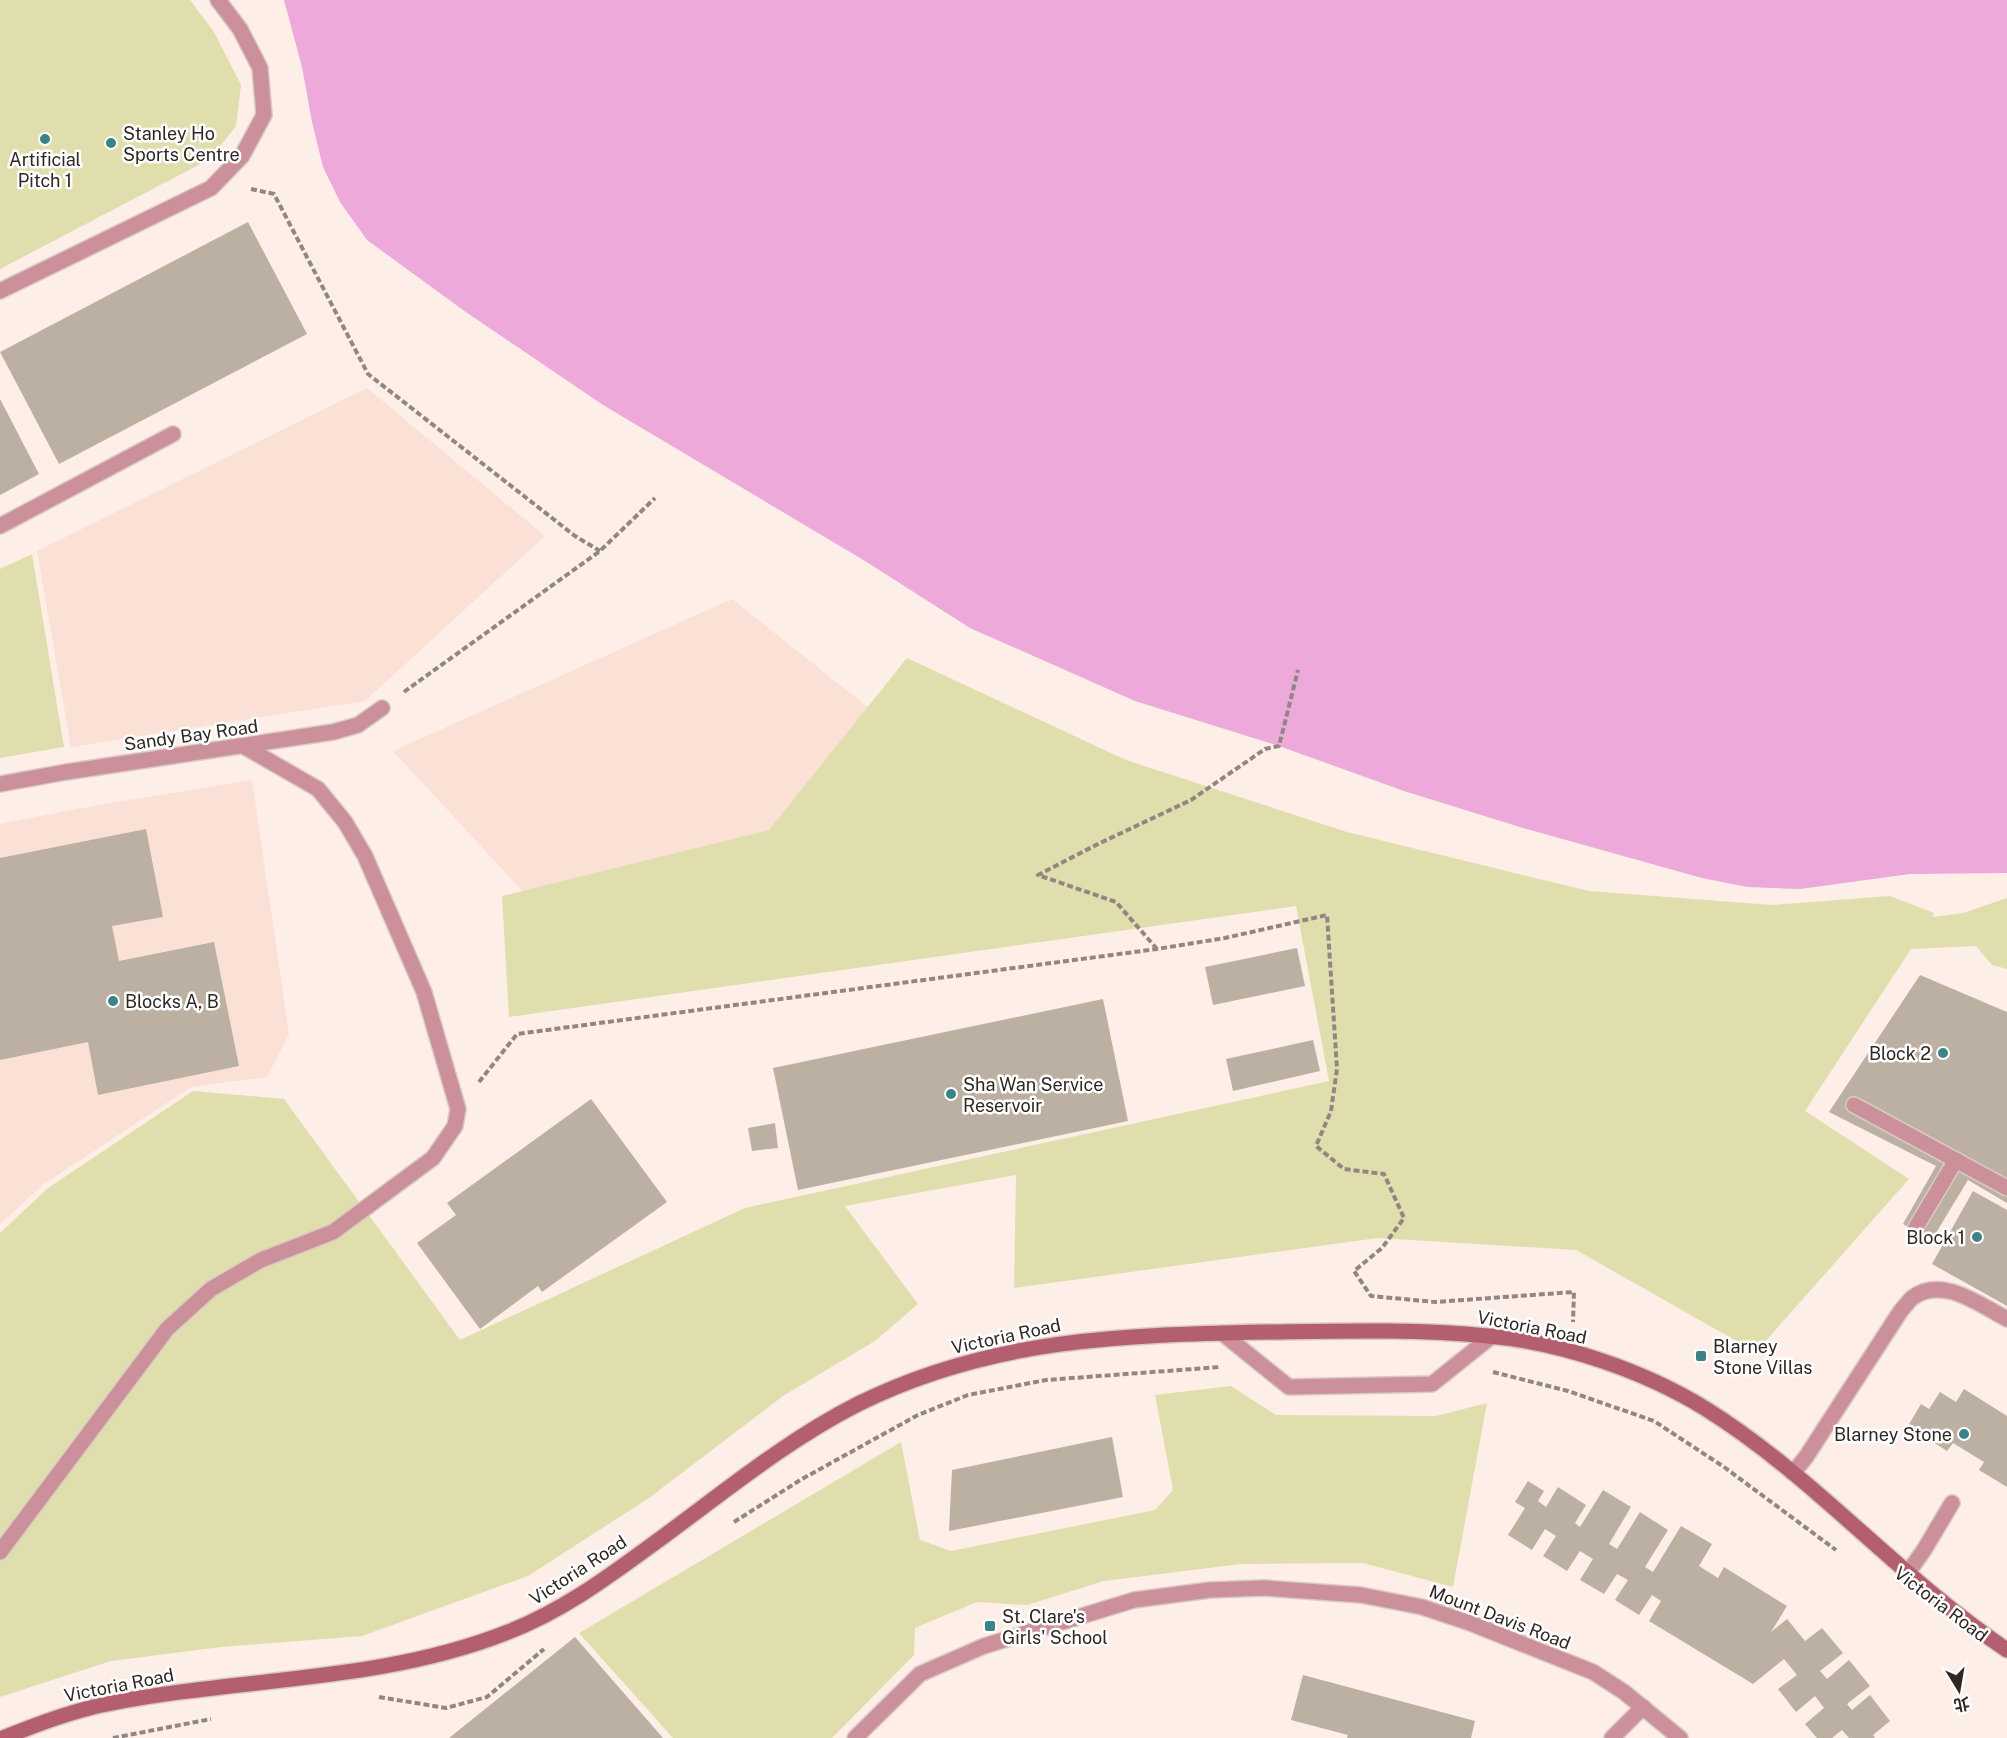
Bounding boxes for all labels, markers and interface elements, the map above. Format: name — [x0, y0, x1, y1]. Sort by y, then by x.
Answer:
place label: Stanley Ho Sports Centre — [123, 123, 240, 165]
marker: Artificial Pitch 1 — [38, 132, 52, 146]
marker: Stanley Ho Sports Centre — [104, 136, 118, 150]
place label: Artificial Pitch 1 — [9, 149, 81, 191]
street label: Sandy Bay Road — [123, 715, 259, 755]
place label: Blocks A, B — [125, 991, 219, 1012]
marker: Blocks A, B — [106, 994, 120, 1008]
place label: Block 2 — [1869, 1043, 1931, 1064]
marker: Block 2 — [1936, 1046, 1950, 1060]
place label: Sha Wan Service Reservoir — [963, 1074, 1103, 1116]
marker: Sha Wan Service Reservoir — [944, 1087, 958, 1101]
place label: Block 1 — [1906, 1227, 1965, 1248]
marker: Block 1 — [1970, 1230, 1984, 1244]
street label: Victoria Road — [1475, 1306, 1589, 1348]
street label: Victoria Road — [949, 1314, 1063, 1358]
place label: Blarney Stone Villas — [1713, 1336, 1812, 1378]
marker: Blarney Stone Villas — [1694, 1349, 1708, 1363]
place label: Blarney Stone — [1834, 1424, 1952, 1445]
marker: Blarney Stone — [1957, 1427, 1971, 1441]
street label: Victoria Road — [526, 1531, 630, 1609]
street label: Victoria Road — [1890, 1562, 1992, 1646]
street label: Mount Davis Road — [1426, 1580, 1574, 1654]
place label: St. Clare's Girls' School — [1002, 1606, 1108, 1648]
marker: St. Clare's Girls' School — [983, 1619, 997, 1633]
north arrow — [1929, 1660, 1989, 1720]
street label: Victoria Road — [62, 1664, 176, 1706]
text: 北 — [1952, 1693, 1971, 1715]

